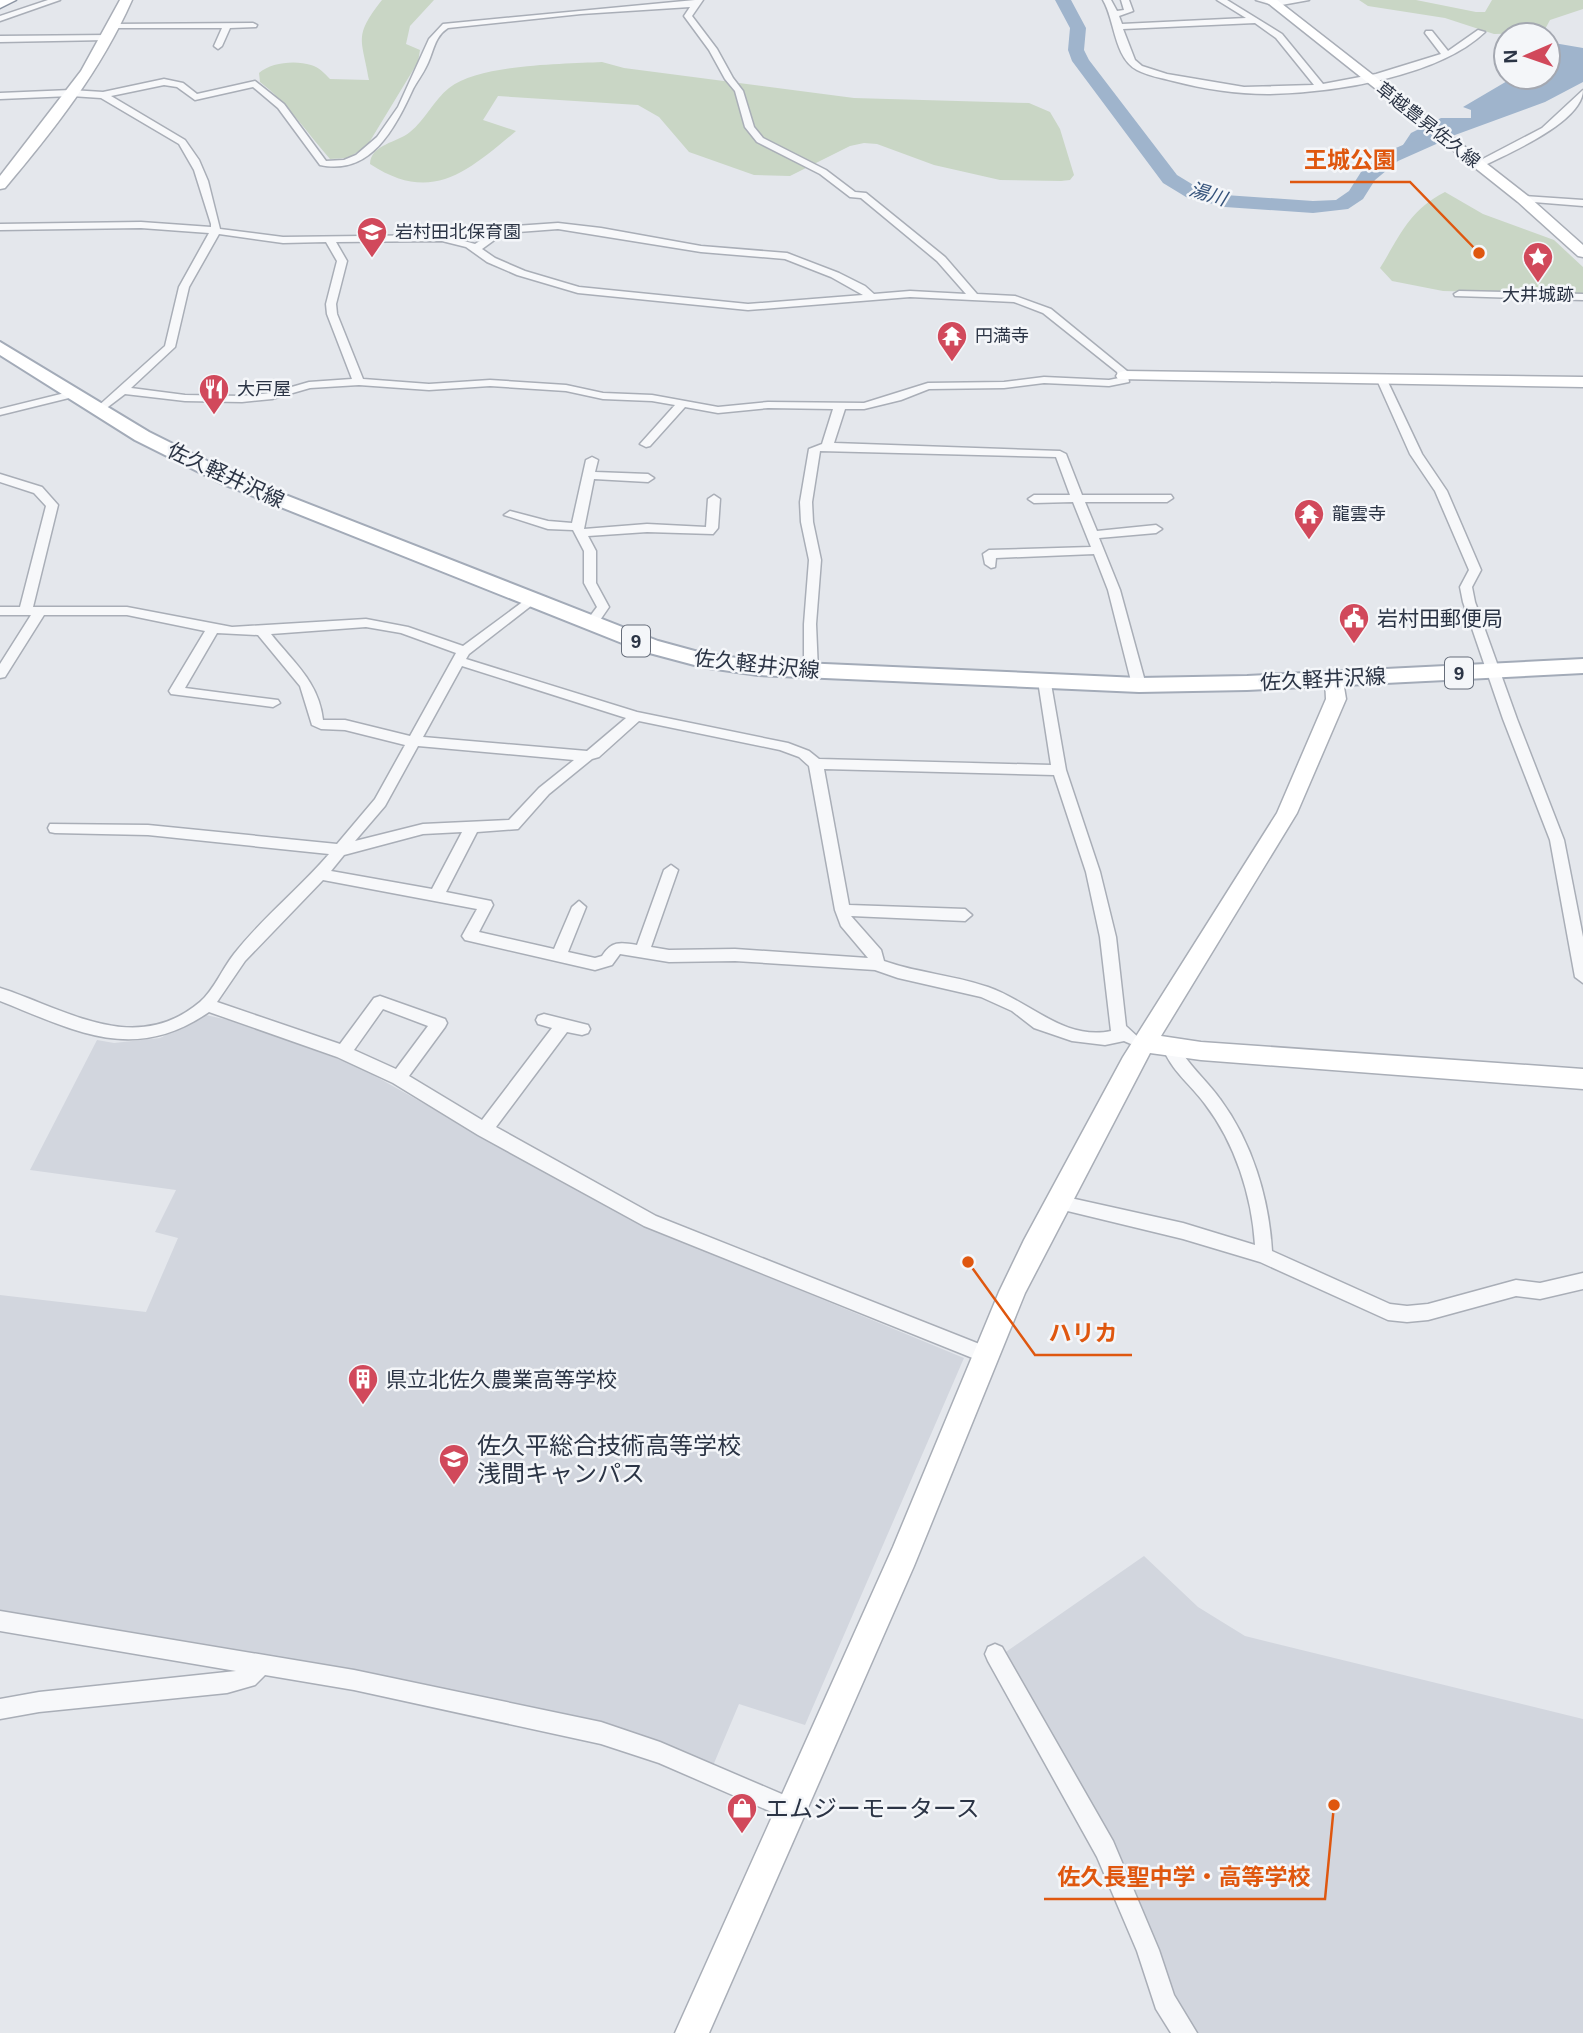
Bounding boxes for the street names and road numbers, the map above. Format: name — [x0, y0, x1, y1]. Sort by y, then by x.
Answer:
street label: 草越豊昇佐久線 — [1372, 78, 1484, 172]
street label: 佐久軽井沢線 — [164, 438, 288, 512]
road number: 9 — [622, 626, 650, 656]
street label: 佐久軽井沢線 — [693, 646, 821, 682]
road number: 9 — [1445, 658, 1473, 688]
street label: 佐久軽井沢線 — [1259, 664, 1387, 694]

